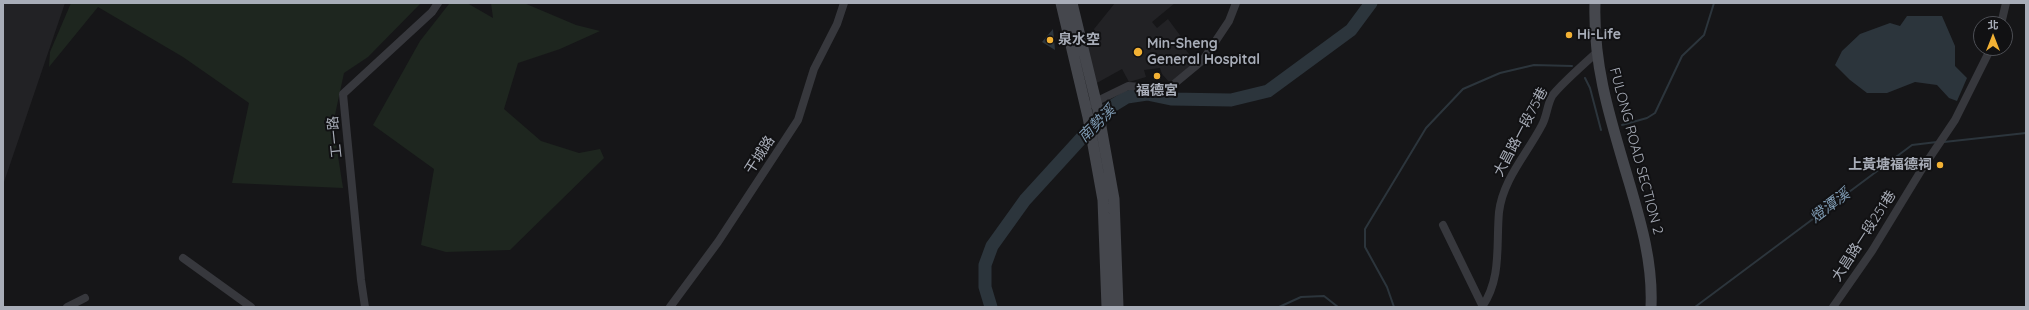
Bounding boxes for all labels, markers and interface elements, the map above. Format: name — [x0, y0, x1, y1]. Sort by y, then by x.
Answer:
north arrow — [1973, 16, 2013, 56]
text: 北 — [1988, 18, 1999, 32]
place label: Hi-Life — [1577, 27, 1621, 43]
marker: Hi-Life — [1564, 30, 1574, 40]
place label: 泉水空 — [1058, 32, 1100, 48]
marker: 泉水空 — [1045, 35, 1055, 45]
place label: Min-Sheng General Hospital — [1147, 36, 1260, 68]
marker: Min-Sheng General Hospital — [1132, 46, 1144, 58]
street label: FULONG ROAD SECTION 2 — [1606, 66, 1666, 236]
marker: 福德宮 — [1152, 71, 1162, 81]
place label: 福德宮 — [1136, 83, 1178, 99]
street label: 大昌路一段75巷 — [1490, 84, 1552, 180]
water label: 南勢溪 — [1075, 102, 1119, 146]
street label: 工一路 — [324, 115, 346, 159]
street label: 干城路 — [742, 133, 778, 177]
place label: 上黃塘福德祠 — [1848, 157, 1932, 173]
marker: 上黃塘福德祠 — [1935, 160, 1945, 170]
water label: 燈潭溪 — [1807, 185, 1853, 227]
street label: 大昌路一段251巷 — [1828, 188, 1900, 284]

